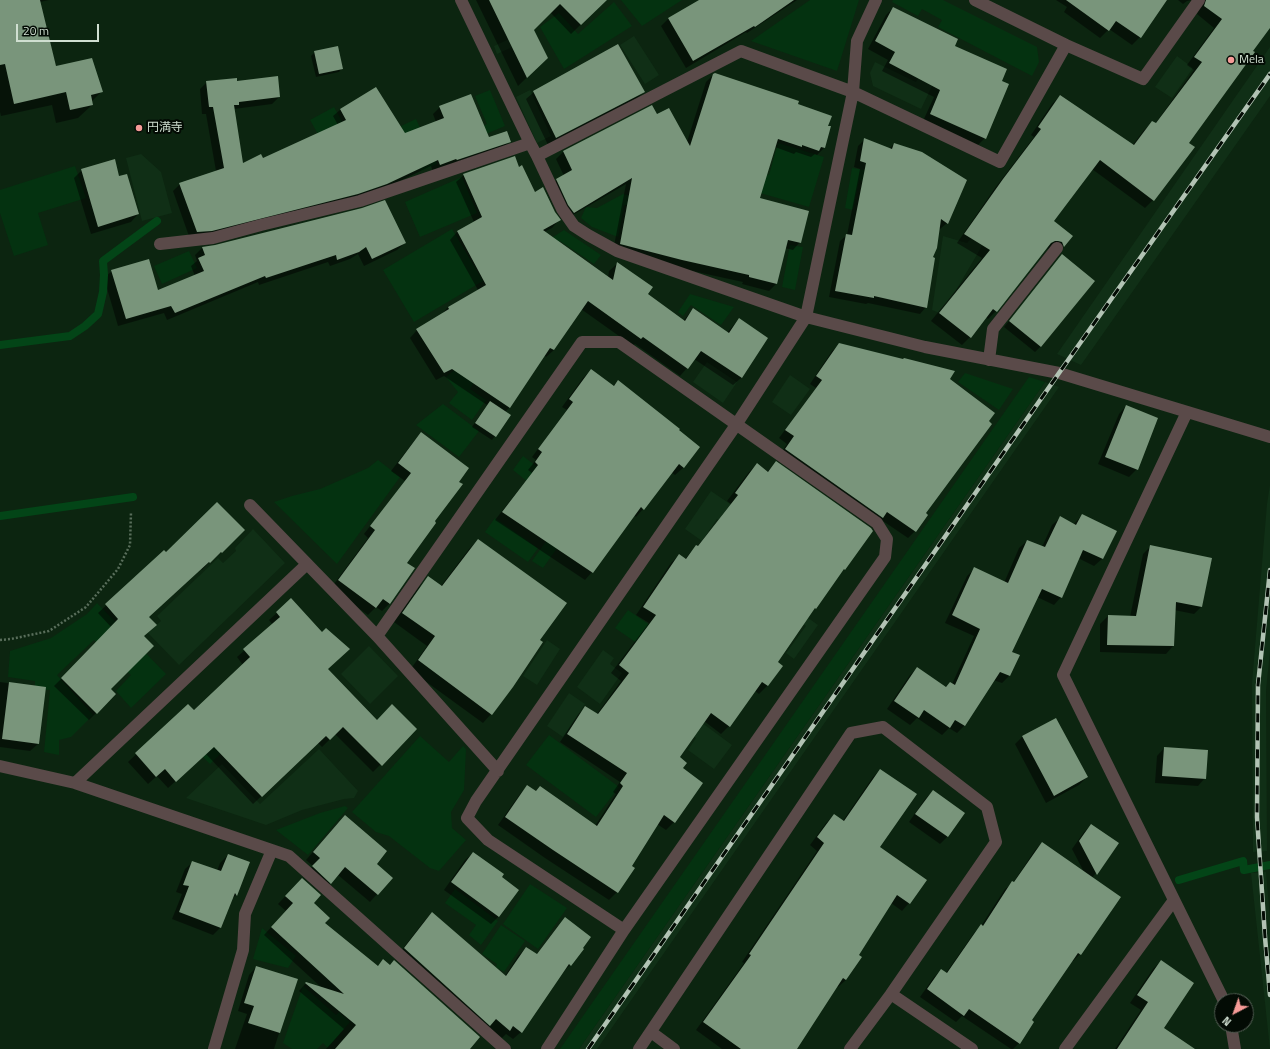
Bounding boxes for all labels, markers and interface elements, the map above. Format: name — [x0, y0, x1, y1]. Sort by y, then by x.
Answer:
scale bar — [18, 16, 101, 42]
text: 20 m — [23, 21, 49, 40]
place label: Mela — [1239, 53, 1264, 67]
marker: Mela — [1226, 55, 1236, 65]
place label: 円満寺 — [147, 121, 183, 135]
marker: 円満寺 — [134, 123, 144, 133]
north arrow — [1214, 993, 1254, 1033]
text: N — [1219, 1013, 1235, 1030]

